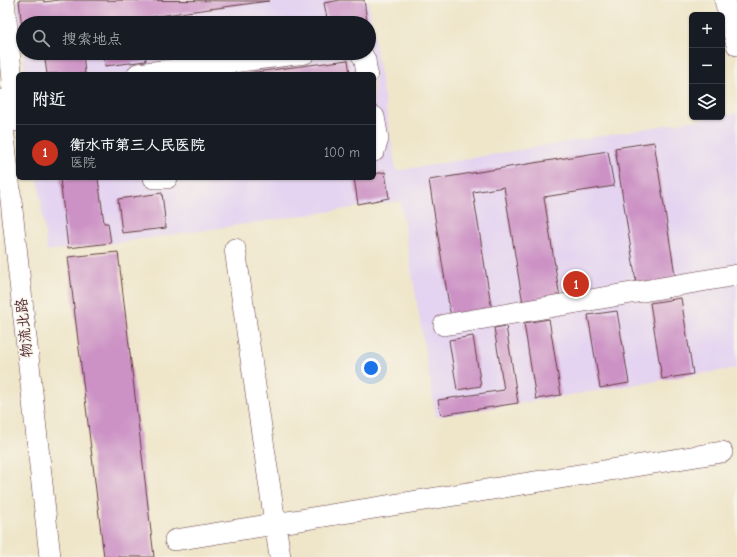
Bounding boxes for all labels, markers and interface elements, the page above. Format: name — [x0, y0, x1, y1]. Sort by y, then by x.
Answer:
map controls — [689, 12, 725, 120]
button: + — [689, 12, 725, 48]
search box — [16, 16, 376, 60]
icon: search — [30, 27, 52, 49]
text: 搜索地点 — [62, 30, 122, 48]
button: − — [689, 48, 725, 84]
button: layers — [689, 84, 725, 120]
text: 附近 — [32, 90, 66, 109]
text: 衡水市第三人民医院 — [70, 136, 205, 154]
text: 1 — [42, 145, 48, 160]
text: 100 m — [324, 145, 360, 160]
text: 医院 — [70, 155, 96, 170]
pin: 1 — [563, 269, 589, 299]
street label: 物流北路 — [12, 297, 36, 359]
your location — [361, 358, 381, 378]

